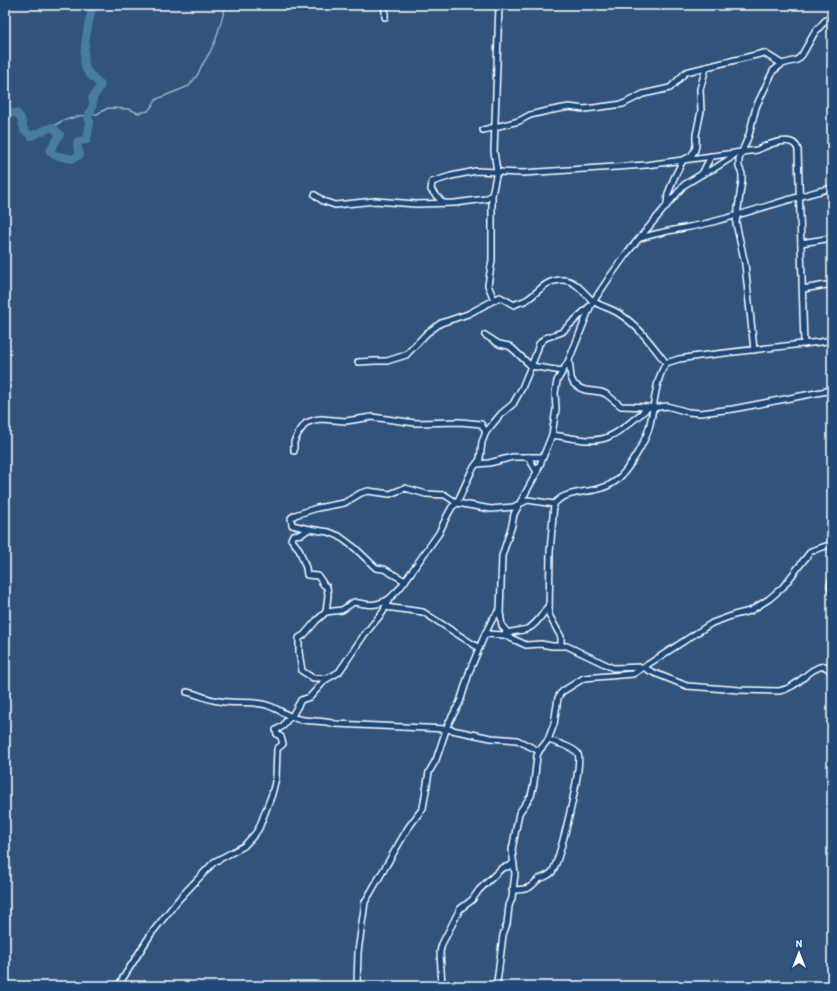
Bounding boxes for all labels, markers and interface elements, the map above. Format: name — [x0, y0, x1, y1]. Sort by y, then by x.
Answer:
north arrow — [779, 933, 819, 973]
text: N — [796, 936, 802, 950]

